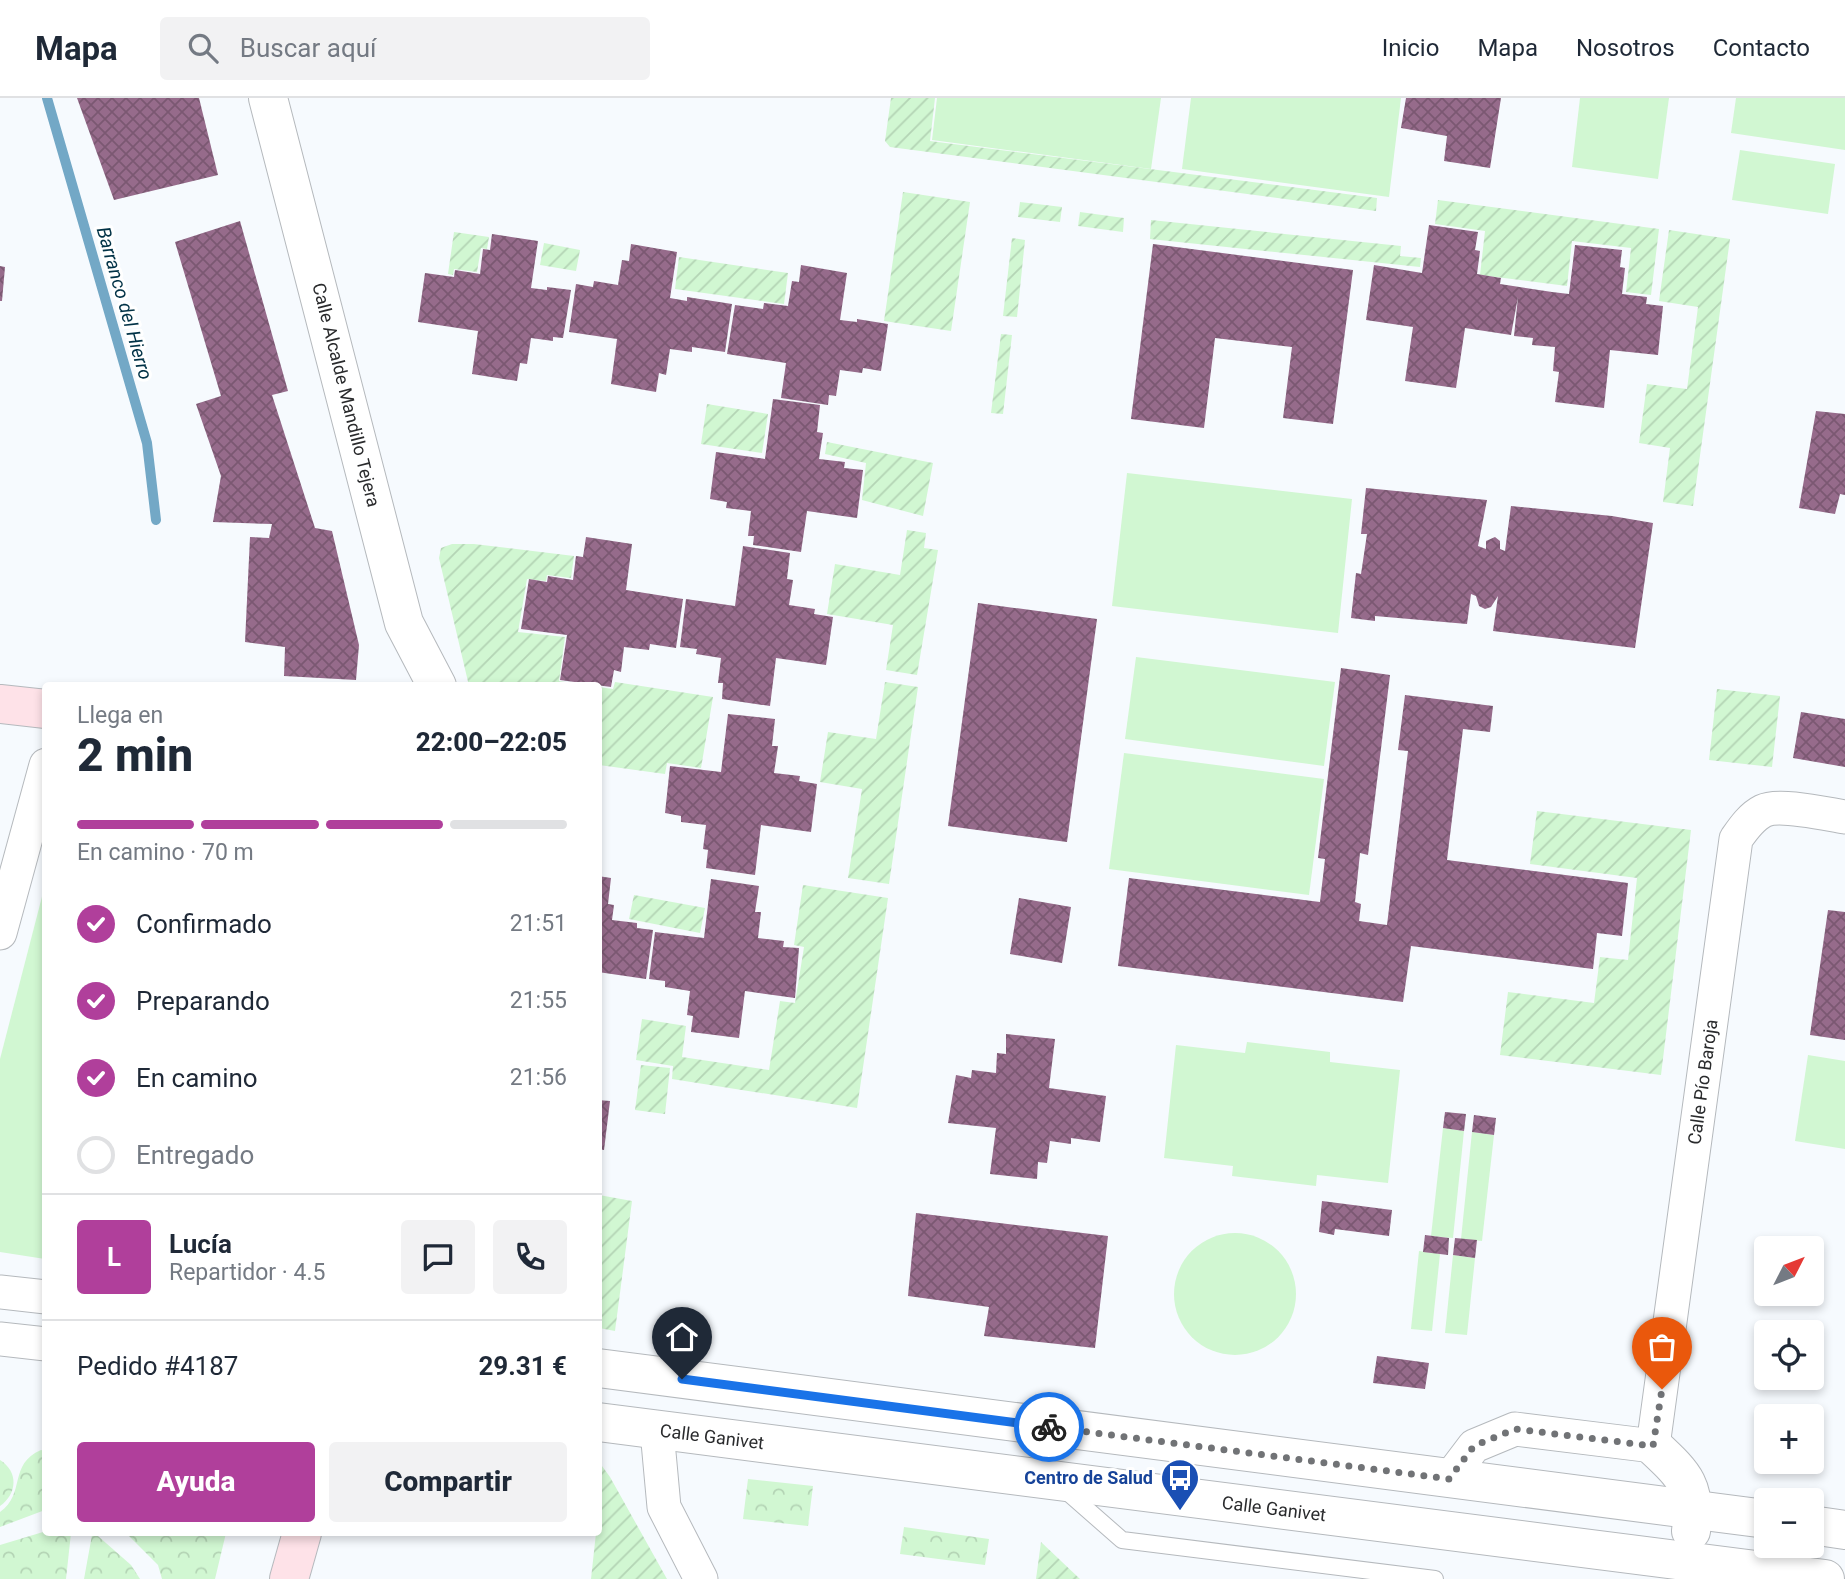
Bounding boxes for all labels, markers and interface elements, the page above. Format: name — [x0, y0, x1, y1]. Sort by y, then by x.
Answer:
search box — [160, 17, 650, 80]
text: Mapa — [35, 29, 118, 68]
icon: search — [184, 29, 222, 67]
text: Buscar aquí — [240, 33, 376, 63]
text: Inicio — [1382, 34, 1439, 62]
text: Mapa — [1477, 34, 1538, 62]
text: Nosotros — [1576, 34, 1675, 62]
text: Contacto — [1713, 34, 1810, 62]
water label: Barranco del Hierro — [92, 224, 157, 382]
street label: Calle Alcalde Mandillo Tejera — [308, 281, 385, 509]
text: Llega en — [77, 702, 163, 729]
text: 22:00–22:05 — [416, 727, 567, 757]
text: 2 min — [77, 728, 193, 782]
text: En camino · 70 m — [77, 839, 254, 866]
icon: check — [77, 905, 115, 943]
text: Confirmado — [136, 909, 272, 939]
text: 21:51 — [510, 910, 567, 937]
icon: check — [77, 982, 115, 1020]
text: Preparando — [136, 986, 270, 1016]
text: 21:55 — [510, 987, 567, 1014]
street label: Calle Pío Baroja — [1683, 1018, 1722, 1146]
icon: check — [77, 1059, 115, 1097]
text: En camino — [136, 1063, 258, 1093]
text: 21:56 — [510, 1064, 567, 1091]
text: Entregado — [136, 1140, 254, 1170]
button: chat — [401, 1220, 475, 1294]
button: phone — [493, 1220, 567, 1294]
text: Lucía — [169, 1229, 232, 1259]
north arrow — [1754, 1236, 1824, 1306]
map controls — [1754, 1236, 1824, 1558]
text: L — [107, 1242, 121, 1272]
text: Repartidor · 4.5 — [169, 1259, 326, 1286]
pin — [652, 1307, 712, 1379]
pin — [1632, 1317, 1692, 1389]
icon: home — [663, 1318, 701, 1356]
button: locate — [1754, 1320, 1824, 1390]
icon: bag — [1643, 1328, 1681, 1366]
text: Pedido #4187 — [77, 1351, 238, 1381]
text: 29.31 € — [478, 1351, 567, 1381]
courier — [1014, 1392, 1084, 1462]
button: + — [1754, 1404, 1824, 1474]
icon: bike — [1030, 1408, 1068, 1446]
street label: Calle Ganivet — [659, 1420, 765, 1453]
button: Ayuda — [77, 1442, 315, 1522]
button: Compartir — [329, 1442, 567, 1522]
bus stop icon: Centro de Salud — [1159, 1457, 1201, 1512]
place label: Centro de Salud — [1024, 1467, 1153, 1488]
button: − — [1754, 1488, 1824, 1558]
street label: Calle Ganivet — [1221, 1492, 1327, 1525]

